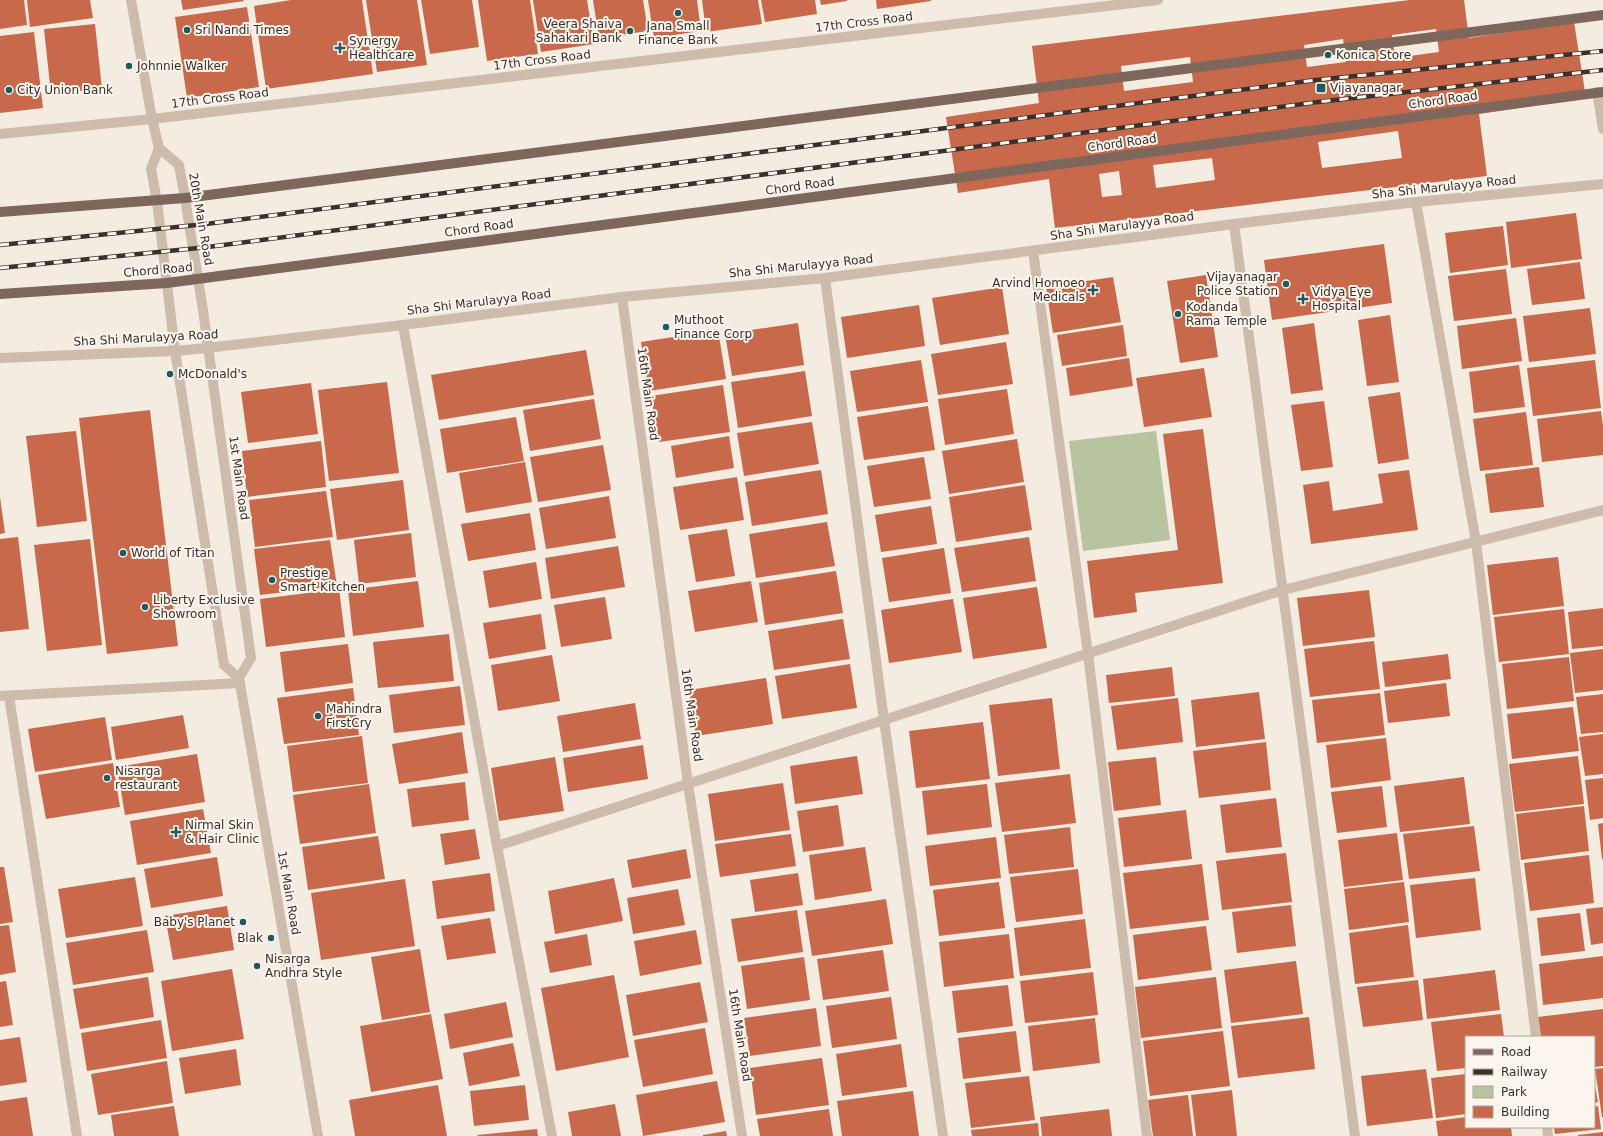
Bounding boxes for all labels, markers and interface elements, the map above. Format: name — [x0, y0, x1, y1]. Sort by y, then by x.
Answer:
marker: Jana Small Finance Bank — [673, 8, 683, 18]
street label: 17th Cross Road — [814, 9, 914, 35]
place label: Veera Shaiva Sahakari Bank — [536, 17, 622, 45]
place label: Jana Small Finance Bank — [638, 19, 718, 47]
place label: Sri Nandi Times — [195, 23, 289, 37]
marker: Sri Nandi Times — [182, 25, 192, 35]
marker: Veera Shaiva Sahakari Bank — [625, 26, 635, 36]
place label: Synergy Healthcare — [349, 34, 414, 62]
marker: Synergy Healthcare — [334, 42, 346, 54]
street label: 17th Cross Road — [492, 47, 592, 73]
place label: Konica Store — [1336, 48, 1411, 62]
marker: Konica Store — [1323, 50, 1333, 60]
place label: Johnnie Walker — [136, 59, 226, 73]
marker: Johnnie Walker — [124, 61, 134, 71]
place label: Vijayanagar — [1330, 81, 1401, 95]
marker: Vijayanagar — [1315, 82, 1327, 94]
place label: City Union Bank — [17, 83, 113, 97]
marker: City Union Bank — [4, 85, 14, 95]
street label: 17th Cross Road — [170, 85, 270, 111]
street label: Chord Road — [1408, 88, 1478, 112]
street label: Chord Road — [1087, 131, 1157, 155]
street label: 20th Main Road — [186, 172, 216, 266]
street label: Sha Shi Marulayya Road — [1371, 172, 1517, 202]
street label: Chord Road — [765, 174, 835, 198]
street label: Sha Shi Marulayya Road — [1049, 209, 1195, 243]
street label: Chord Road — [444, 216, 514, 240]
street label: Sha Shi Marulayya Road — [728, 251, 874, 281]
street label: Chord Road — [123, 260, 193, 280]
place label: Vijayanagar Police Station — [1197, 270, 1278, 298]
place label: Arvind Homoeo Medicals — [992, 276, 1085, 304]
marker: Vijayanagar Police Station — [1281, 279, 1291, 289]
marker: Arvind Homoeo Medicals — [1088, 285, 1098, 295]
place label: Vidya Eye Hospital — [1312, 285, 1371, 313]
street label: Sha Shi Marulayya Road — [406, 286, 552, 318]
marker: Vidya Eye Hospital — [1297, 293, 1309, 305]
place label: Kodanda Rama Temple — [1186, 300, 1267, 328]
marker: Kodanda Rama Temple — [1173, 309, 1183, 319]
place label: Muthoot Finance Corp — [674, 313, 752, 341]
marker: Muthoot Finance Corp — [661, 322, 671, 332]
street label: Sha Shi Marulayya Road — [73, 327, 219, 349]
street label: 16th Main Road — [635, 346, 661, 442]
place label: McDonald's — [178, 367, 247, 381]
marker: McDonald's — [165, 369, 175, 379]
street label: 1st Main Road — [226, 435, 252, 521]
place label: World of Titan — [131, 546, 215, 560]
marker: World of Titan — [118, 548, 128, 558]
place label: Prestige Smart Kitchen — [280, 566, 365, 594]
marker: Prestige Smart Kitchen — [267, 575, 277, 585]
place label: Liberty Exclusive Showroom — [153, 593, 255, 621]
marker: Liberty Exclusive Showroom — [140, 602, 150, 612]
street label: 16th Main Road — [679, 667, 705, 763]
place label: Mahindra FirstCry — [326, 702, 382, 730]
marker: Mahindra FirstCry — [313, 711, 323, 721]
place label: Nisarga restaurant — [115, 764, 178, 792]
marker: Nisarga restaurant — [102, 773, 112, 783]
place label: Nirmal Skin & Hair Clinic — [185, 818, 259, 846]
marker: Nirmal Skin & Hair Clinic — [170, 826, 182, 838]
street label: 1st Main Road — [275, 850, 303, 936]
place label: Baby's Planet — [154, 915, 235, 929]
marker: Baby's Planet — [238, 917, 248, 927]
place label: Blak — [237, 931, 263, 945]
marker: Blak — [266, 933, 276, 943]
place label: Nisarga Andhra Style — [265, 952, 342, 980]
marker: Nisarga Andhra Style — [252, 961, 262, 971]
street label: 16th Main Road — [726, 987, 754, 1083]
legend — [1465, 1036, 1595, 1128]
text: Road — [1501, 1045, 1531, 1059]
text: Railway — [1501, 1065, 1547, 1079]
text: Park — [1501, 1085, 1527, 1099]
text: Building — [1501, 1105, 1550, 1119]

